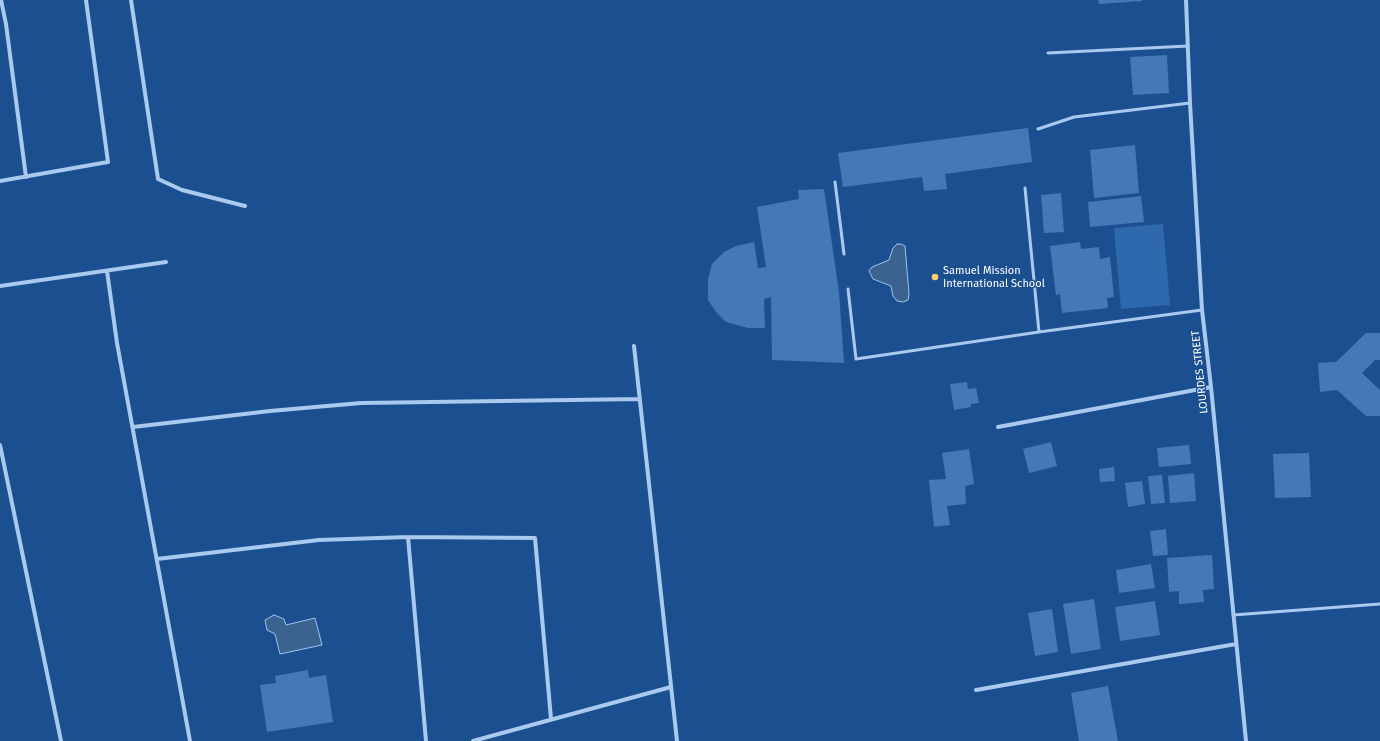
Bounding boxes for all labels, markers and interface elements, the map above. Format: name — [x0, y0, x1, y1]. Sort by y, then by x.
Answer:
place label: Samuel Mission International School — [943, 264, 1045, 290]
marker: Samuel Mission International School — [930, 272, 940, 282]
street label: LOURDES STREET — [1189, 330, 1211, 414]

